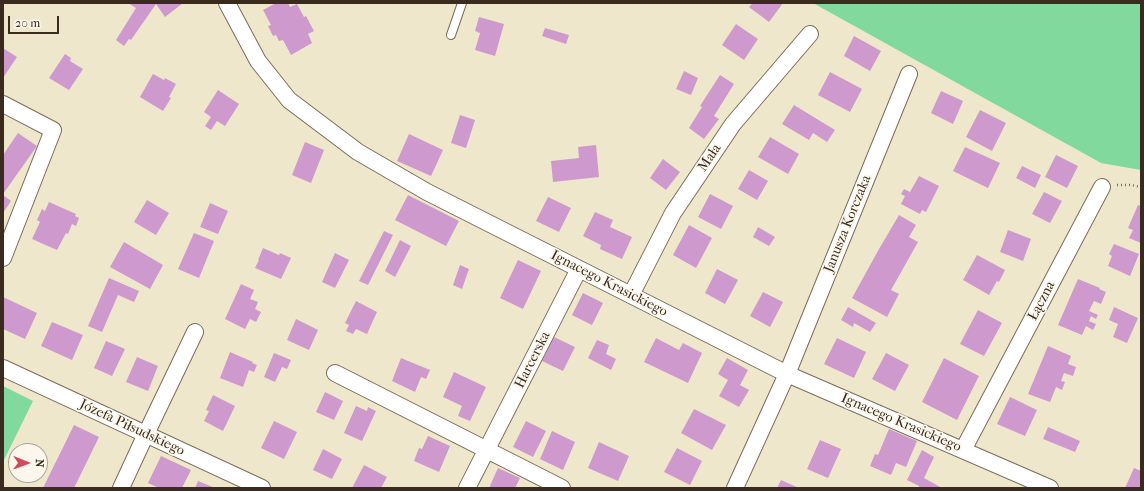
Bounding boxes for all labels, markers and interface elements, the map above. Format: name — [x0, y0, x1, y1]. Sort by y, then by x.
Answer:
scale bar — [10, 8, 61, 34]
text: 20 m — [15, 16, 40, 30]
street label: Mała — [695, 141, 725, 175]
street label: Janusza Korczaka — [821, 173, 875, 275]
street label: Ignacego Krasickiego — [548, 247, 670, 321]
street label: Łączna — [1025, 279, 1059, 323]
street label: Harcerska — [512, 329, 554, 391]
street label: Ignacego Krasickiego — [838, 390, 964, 456]
street label: Józefa Piłsudskiego — [77, 396, 187, 460]
north arrow — [8, 443, 48, 483]
text: N — [33, 459, 46, 467]

